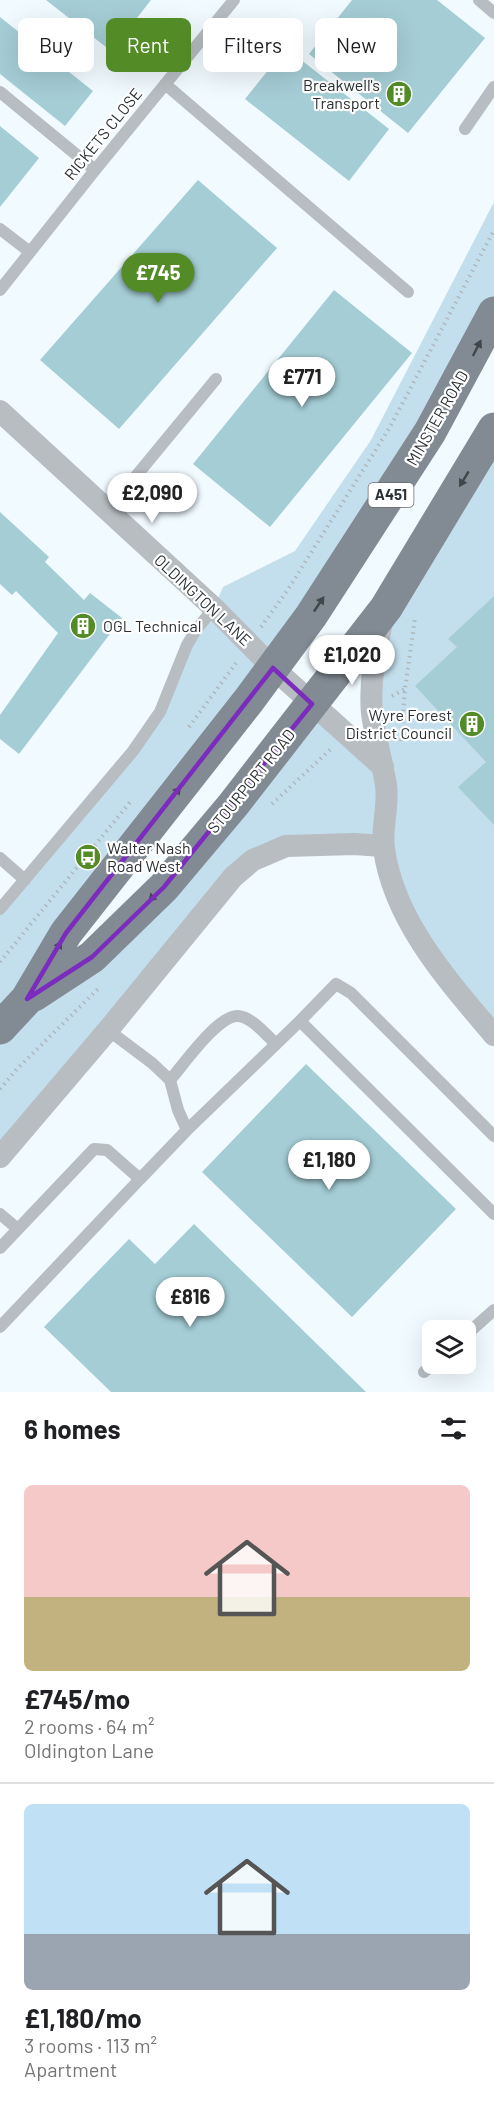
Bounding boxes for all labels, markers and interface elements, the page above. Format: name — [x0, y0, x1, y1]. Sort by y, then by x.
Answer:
chip: Buy — [18, 18, 94, 72]
chip: Rent — [106, 18, 191, 72]
chip: Filters — [203, 18, 303, 72]
chip: New — [315, 18, 397, 72]
place label: Breakwell's Transport — [303, 75, 380, 112]
building icon: Breakwell's Transport — [384, 79, 414, 109]
street label: RICKETS CLOSE — [60, 84, 145, 183]
pin: £745 — [122, 253, 194, 304]
text: £745 — [135, 260, 181, 284]
one-way arrow — [472, 340, 481, 357]
pin: £771 — [266, 357, 338, 408]
text: £771 — [282, 364, 322, 388]
street label: MINSTER ROAD — [402, 367, 471, 469]
one-way arrow — [458, 471, 469, 487]
pin: £2,090 — [103, 473, 201, 524]
text: £2,090 — [121, 480, 183, 504]
road number: A451 — [368, 483, 414, 507]
street label: OLDINGTON LANE — [151, 550, 256, 649]
one-way arrow — [314, 595, 325, 612]
building icon: OGL Technical — [68, 611, 98, 641]
place label: OGL Technical — [103, 616, 201, 635]
pin: £1,020 — [303, 635, 401, 686]
text: £1,020 — [323, 642, 381, 666]
place label: Wyre Forest District Council — [346, 705, 452, 742]
building icon: Wyre Forest District Council — [457, 709, 487, 739]
street label: STOURPORT ROAD — [203, 725, 298, 837]
one-way arrow — [169, 786, 182, 802]
place label: Walter Nash Road West — [107, 838, 191, 875]
bus stop icon: Walter Nash Road West — [73, 842, 103, 872]
one-way arrow — [149, 888, 163, 902]
one-way arrow — [51, 940, 61, 957]
pin: £1,180 — [280, 1140, 378, 1191]
text: £1,180 — [302, 1147, 356, 1171]
pin: £816 — [154, 1277, 226, 1328]
text: £816 — [170, 1284, 210, 1308]
map controls — [422, 1320, 476, 1374]
button: layers — [422, 1320, 476, 1374]
icon: filters — [437, 1412, 470, 1445]
text: 6 homes — [24, 1413, 121, 1444]
icon: home — [193, 1524, 301, 1632]
text: £745/mo — [24, 1683, 130, 1714]
text: 2 rooms · 64 m² — [24, 1714, 154, 1738]
text: Oldington Lane — [24, 1738, 154, 1762]
icon: home — [193, 1843, 301, 1951]
text: £1,180/mo — [24, 2002, 142, 2033]
text: 3 rooms · 113 m² — [24, 2033, 157, 2057]
text: Apartment — [24, 2057, 117, 2081]

